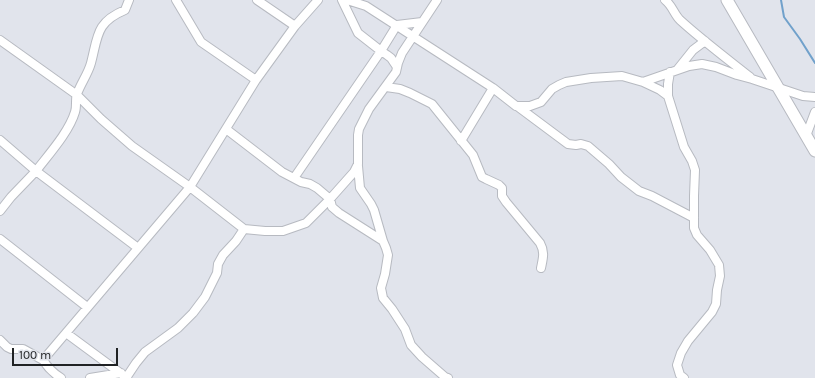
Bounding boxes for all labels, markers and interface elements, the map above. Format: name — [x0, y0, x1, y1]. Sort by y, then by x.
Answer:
scale bar — [14, 340, 120, 366]
text: 100 m — [19, 348, 51, 362]

